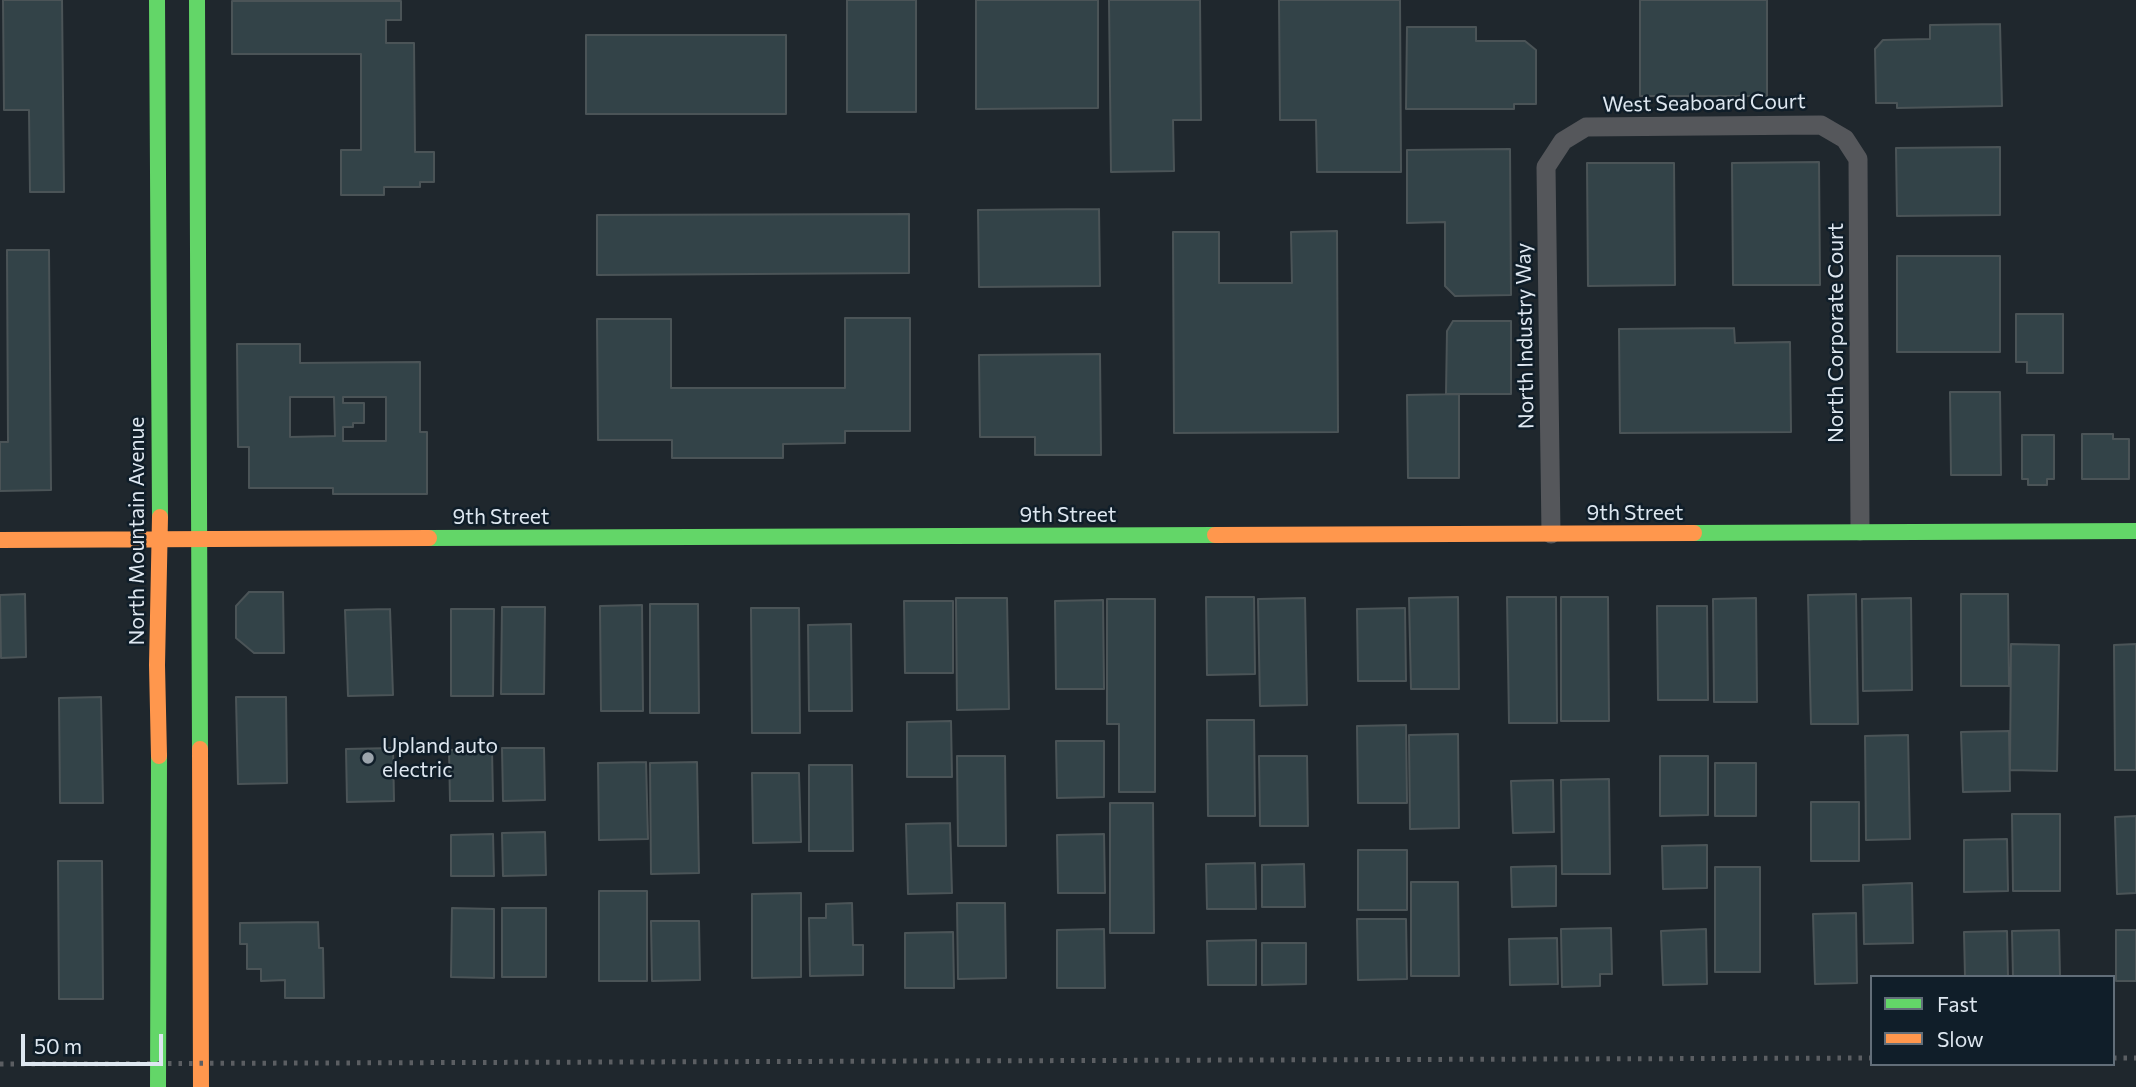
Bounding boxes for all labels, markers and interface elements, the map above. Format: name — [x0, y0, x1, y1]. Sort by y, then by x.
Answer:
street label: West Seaboard Court — [1602, 89, 1806, 117]
street label: North Corporate Court — [1823, 223, 1849, 443]
street label: North Industry Way — [1511, 243, 1539, 429]
street label: North Mountain Avenue — [124, 417, 150, 645]
street label: 9th Street — [1587, 500, 1683, 526]
street label: 9th Street — [1020, 502, 1116, 528]
street label: 9th Street — [453, 504, 549, 530]
place label: Upland auto electric — [382, 733, 498, 783]
marker: Upland auto electric — [360, 750, 376, 766]
legend — [1870, 975, 2115, 1066]
text: Fast — [1937, 991, 1978, 1016]
scale bar — [24, 1020, 166, 1064]
text: Slow — [1937, 1026, 1984, 1051]
text: 50 m — [34, 1033, 82, 1058]

